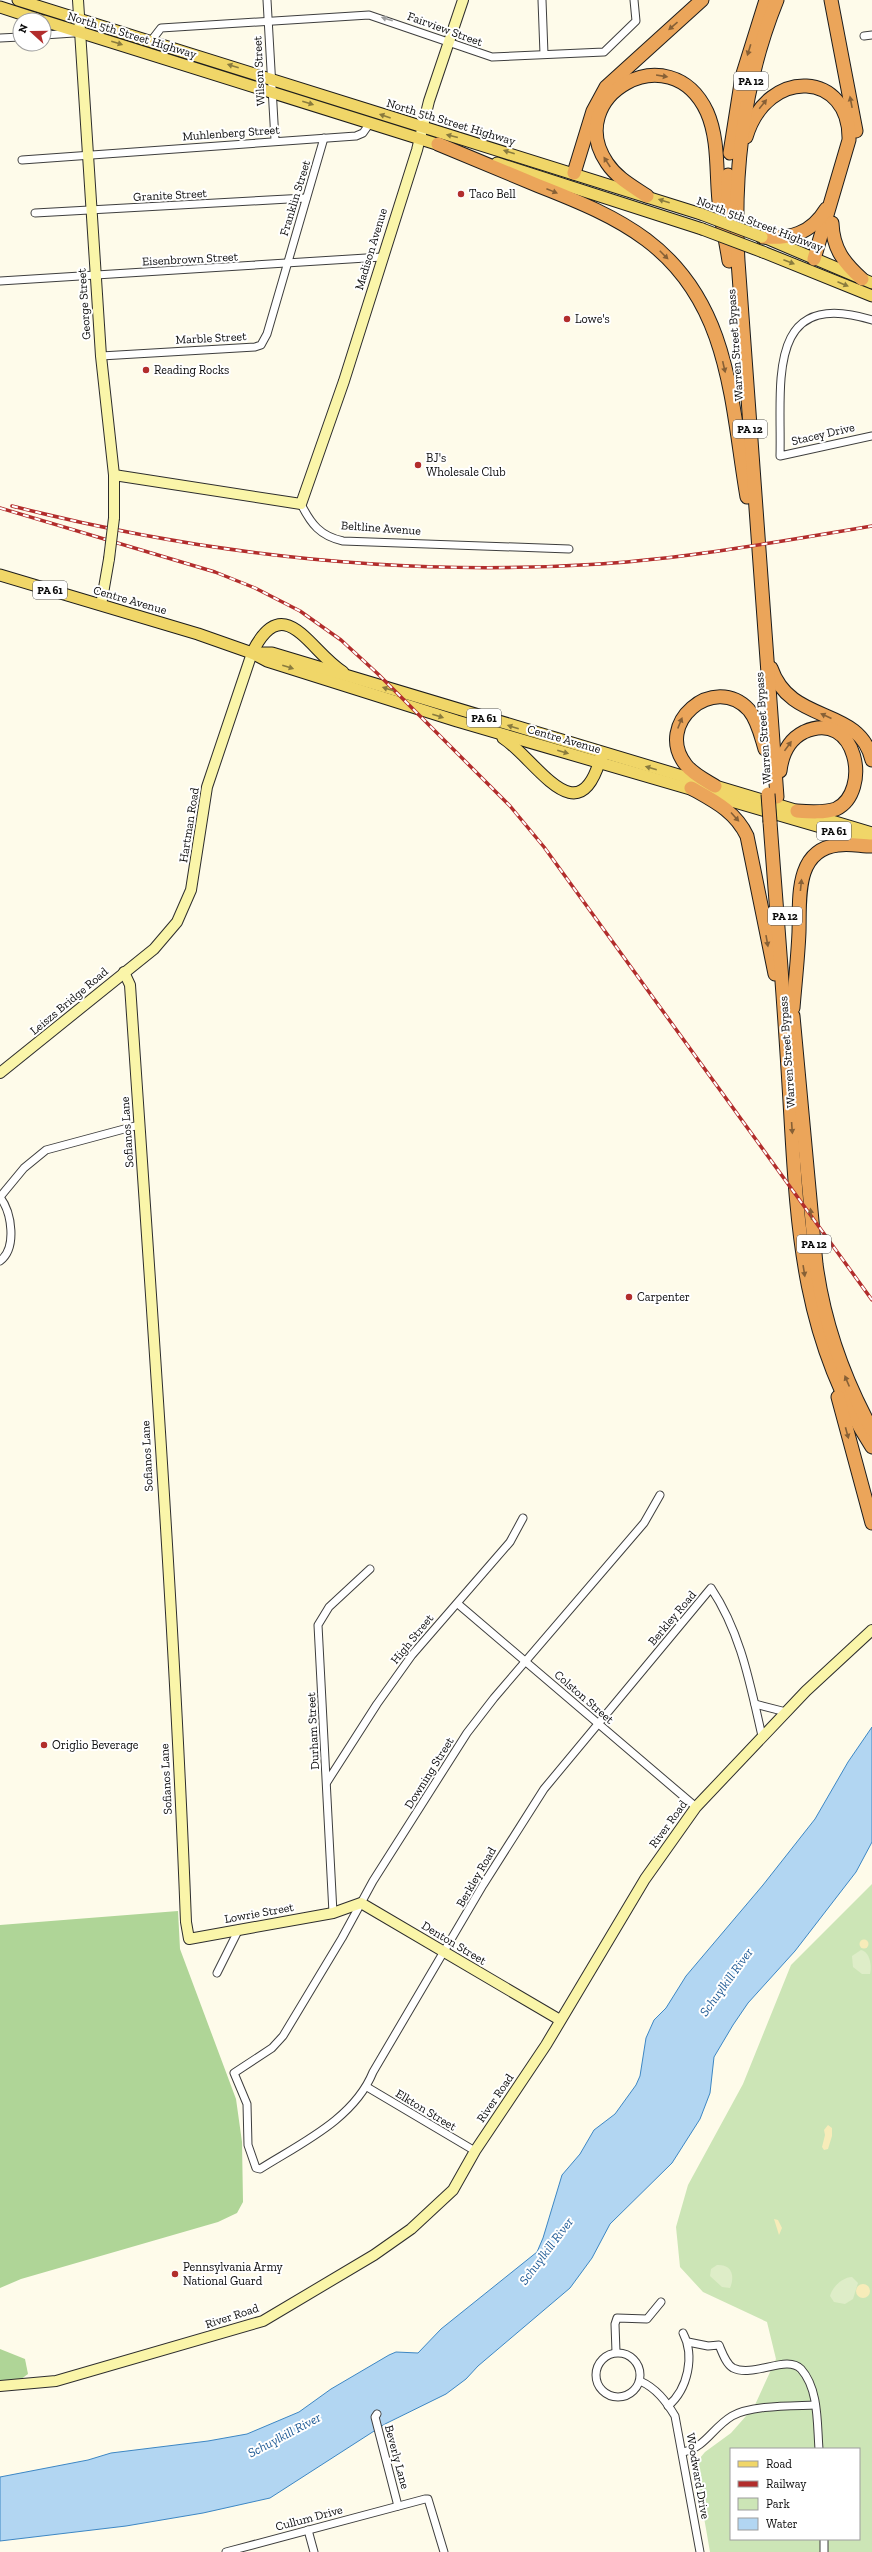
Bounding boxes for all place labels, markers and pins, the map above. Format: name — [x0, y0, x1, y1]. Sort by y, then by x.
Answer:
place label: Taco Bell — [469, 187, 516, 201]
marker: Taco Bell — [456, 189, 466, 199]
place label: Lowe's — [575, 312, 610, 326]
marker: Lowe's — [562, 314, 572, 324]
place label: Reading Rocks — [154, 363, 229, 377]
marker: Reading Rocks — [141, 365, 151, 375]
place label: BJ's Wholesale Club — [426, 451, 506, 479]
marker: BJ's Wholesale Club — [413, 460, 423, 470]
place label: Carpenter — [637, 1290, 690, 1304]
marker: Carpenter — [624, 1292, 634, 1302]
place label: Origlio Beverage — [52, 1738, 139, 1752]
marker: Origlio Beverage — [39, 1740, 49, 1750]
place label: Pennsylvania Army National Guard — [183, 2260, 283, 2288]
marker: Pennsylvania Army National Guard — [170, 2269, 180, 2279]

